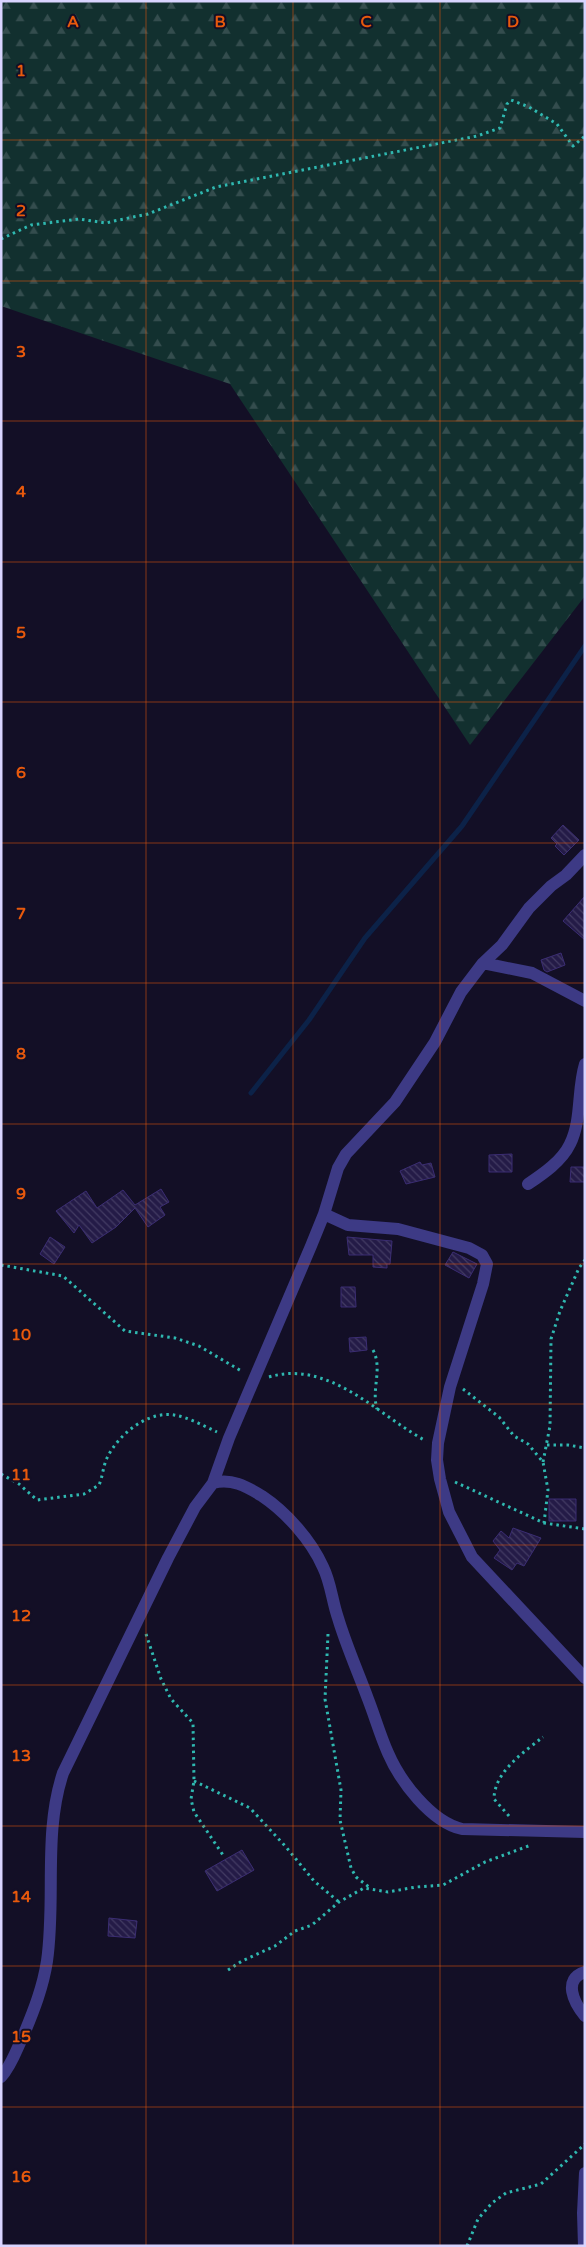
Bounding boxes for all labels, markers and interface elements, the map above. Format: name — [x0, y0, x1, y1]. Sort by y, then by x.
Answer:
text: A — [67, 12, 79, 32]
text: B — [214, 12, 226, 32]
text: C — [360, 12, 372, 32]
text: D — [507, 12, 519, 32]
text: 1 — [16, 61, 26, 81]
text: 2 — [16, 201, 26, 221]
text: 3 — [16, 342, 26, 362]
text: 4 — [16, 482, 26, 502]
text: 5 — [16, 623, 26, 643]
text: 6 — [16, 763, 26, 783]
text: 7 — [16, 904, 26, 924]
text: 8 — [16, 1044, 26, 1064]
text: 9 — [16, 1184, 26, 1204]
text: 10 — [11, 1325, 31, 1345]
text: 11 — [11, 1465, 31, 1485]
text: 12 — [11, 1606, 31, 1626]
text: 13 — [11, 1746, 31, 1766]
text: 14 — [11, 1887, 31, 1907]
text: 15 — [11, 2027, 31, 2047]
text: 16 — [11, 2167, 31, 2187]

